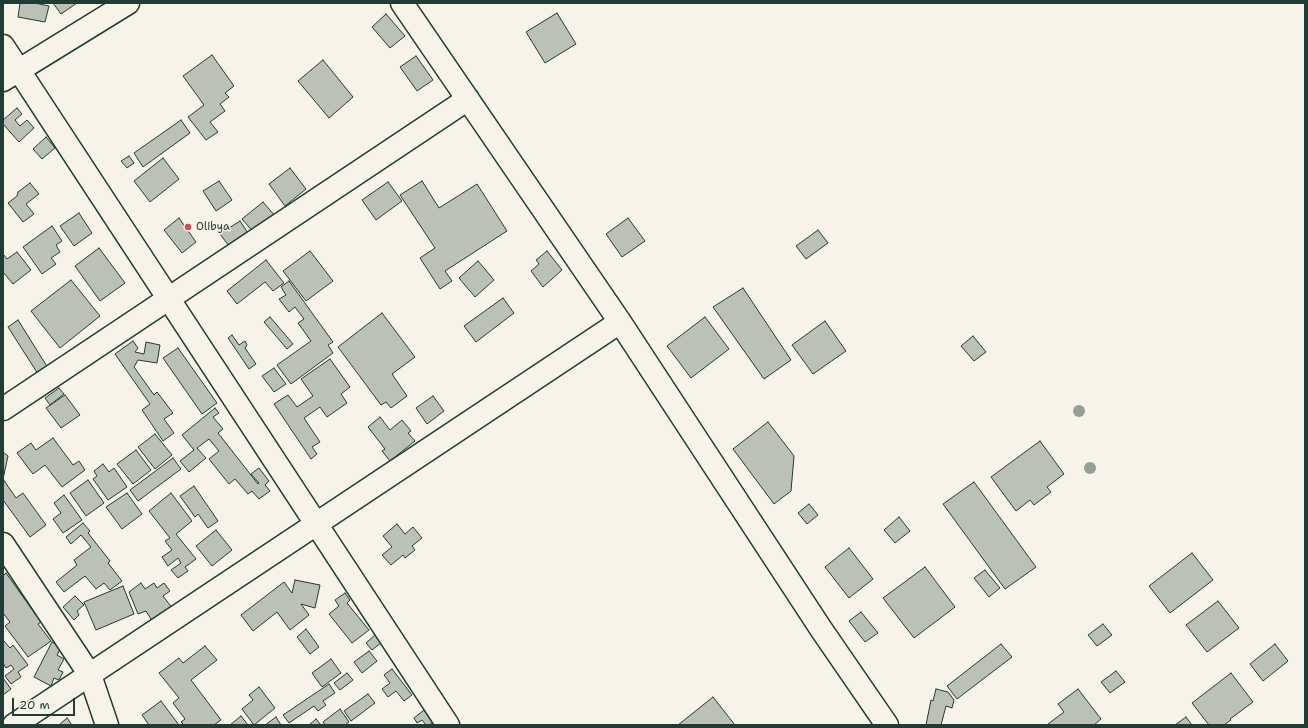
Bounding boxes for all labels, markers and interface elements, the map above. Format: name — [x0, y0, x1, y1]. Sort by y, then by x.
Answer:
place label: Olibya — [196, 220, 230, 234]
marker: Olibya — [183, 222, 193, 232]
scale bar — [14, 690, 77, 716]
text: 20 m — [19, 697, 50, 713]

